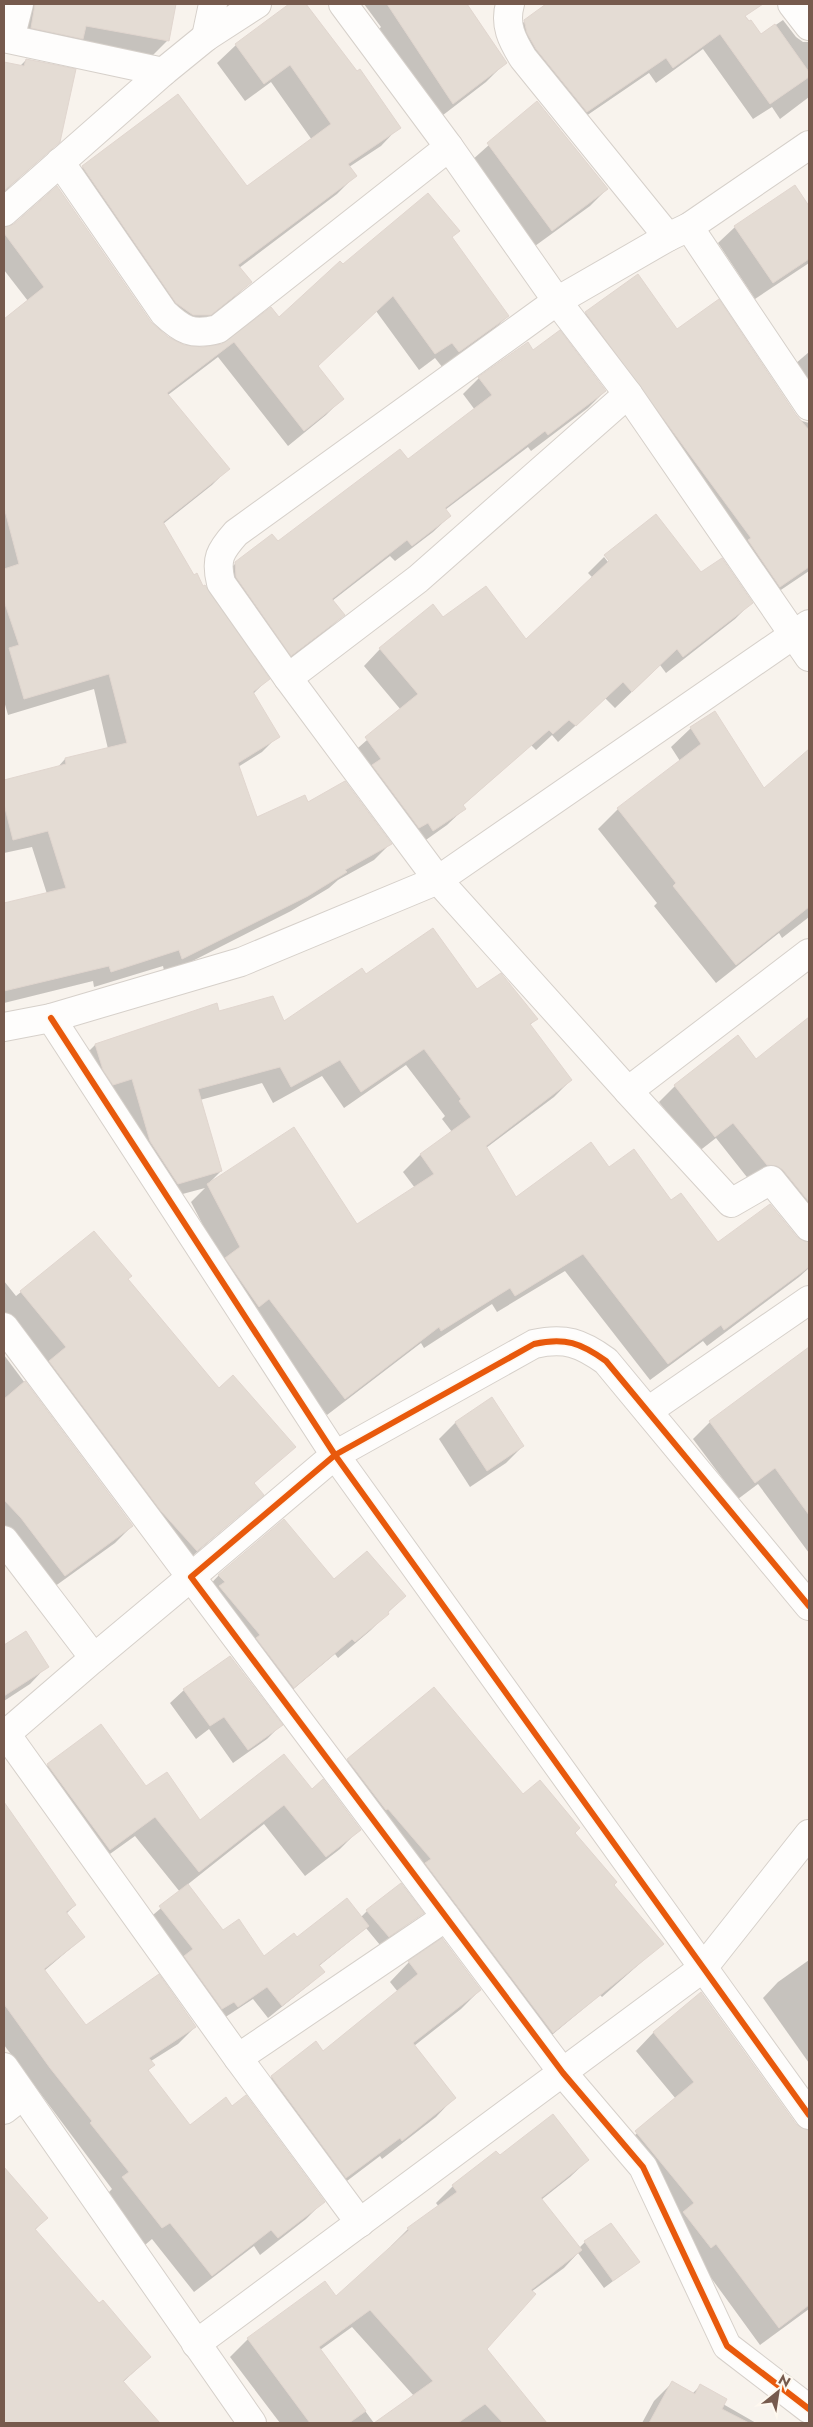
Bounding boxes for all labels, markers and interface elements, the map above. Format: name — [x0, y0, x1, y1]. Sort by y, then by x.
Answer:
north arrow — [753, 2367, 803, 2417]
text: N — [775, 2369, 794, 2392]

